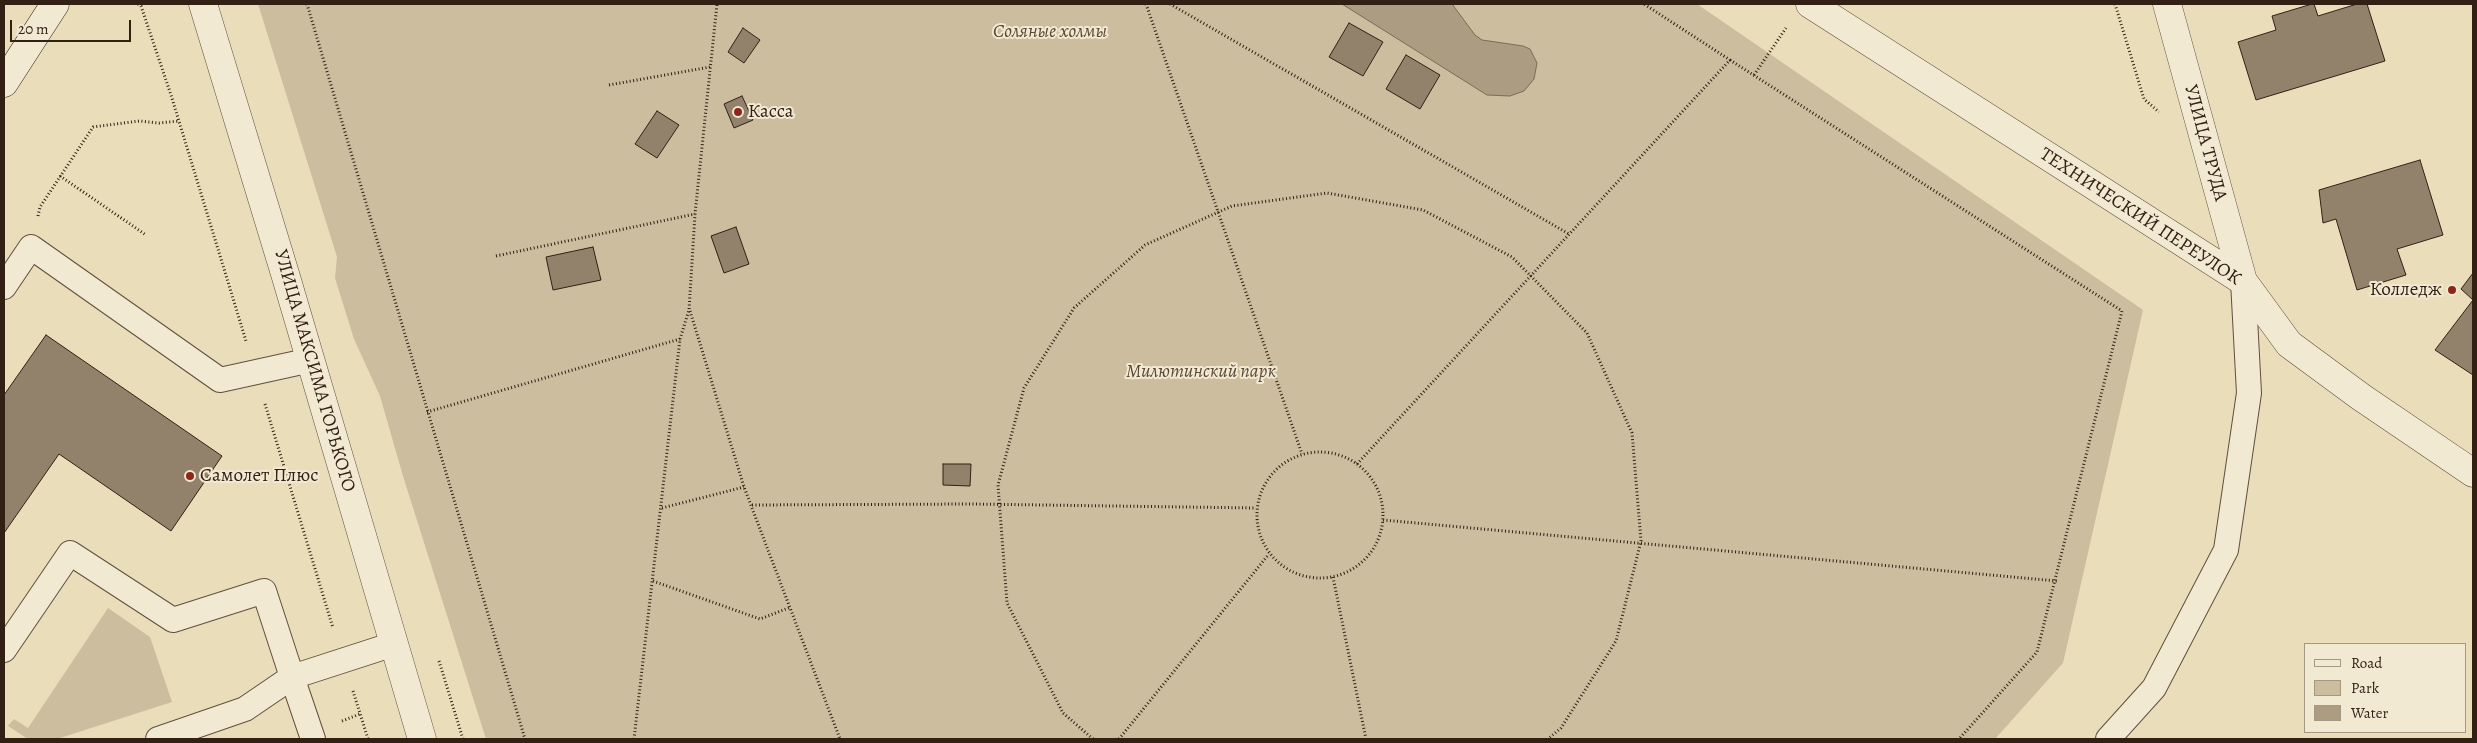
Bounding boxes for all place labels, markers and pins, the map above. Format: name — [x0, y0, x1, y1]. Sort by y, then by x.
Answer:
place label: Касса — [748, 101, 793, 123]
marker: Касса — [732, 106, 744, 118]
place label: Колледж — [2370, 279, 2442, 301]
marker: Колледж — [2446, 284, 2458, 296]
place label: Самолет Плюс — [200, 465, 318, 487]
marker: Самолет Плюс — [184, 470, 196, 482]

